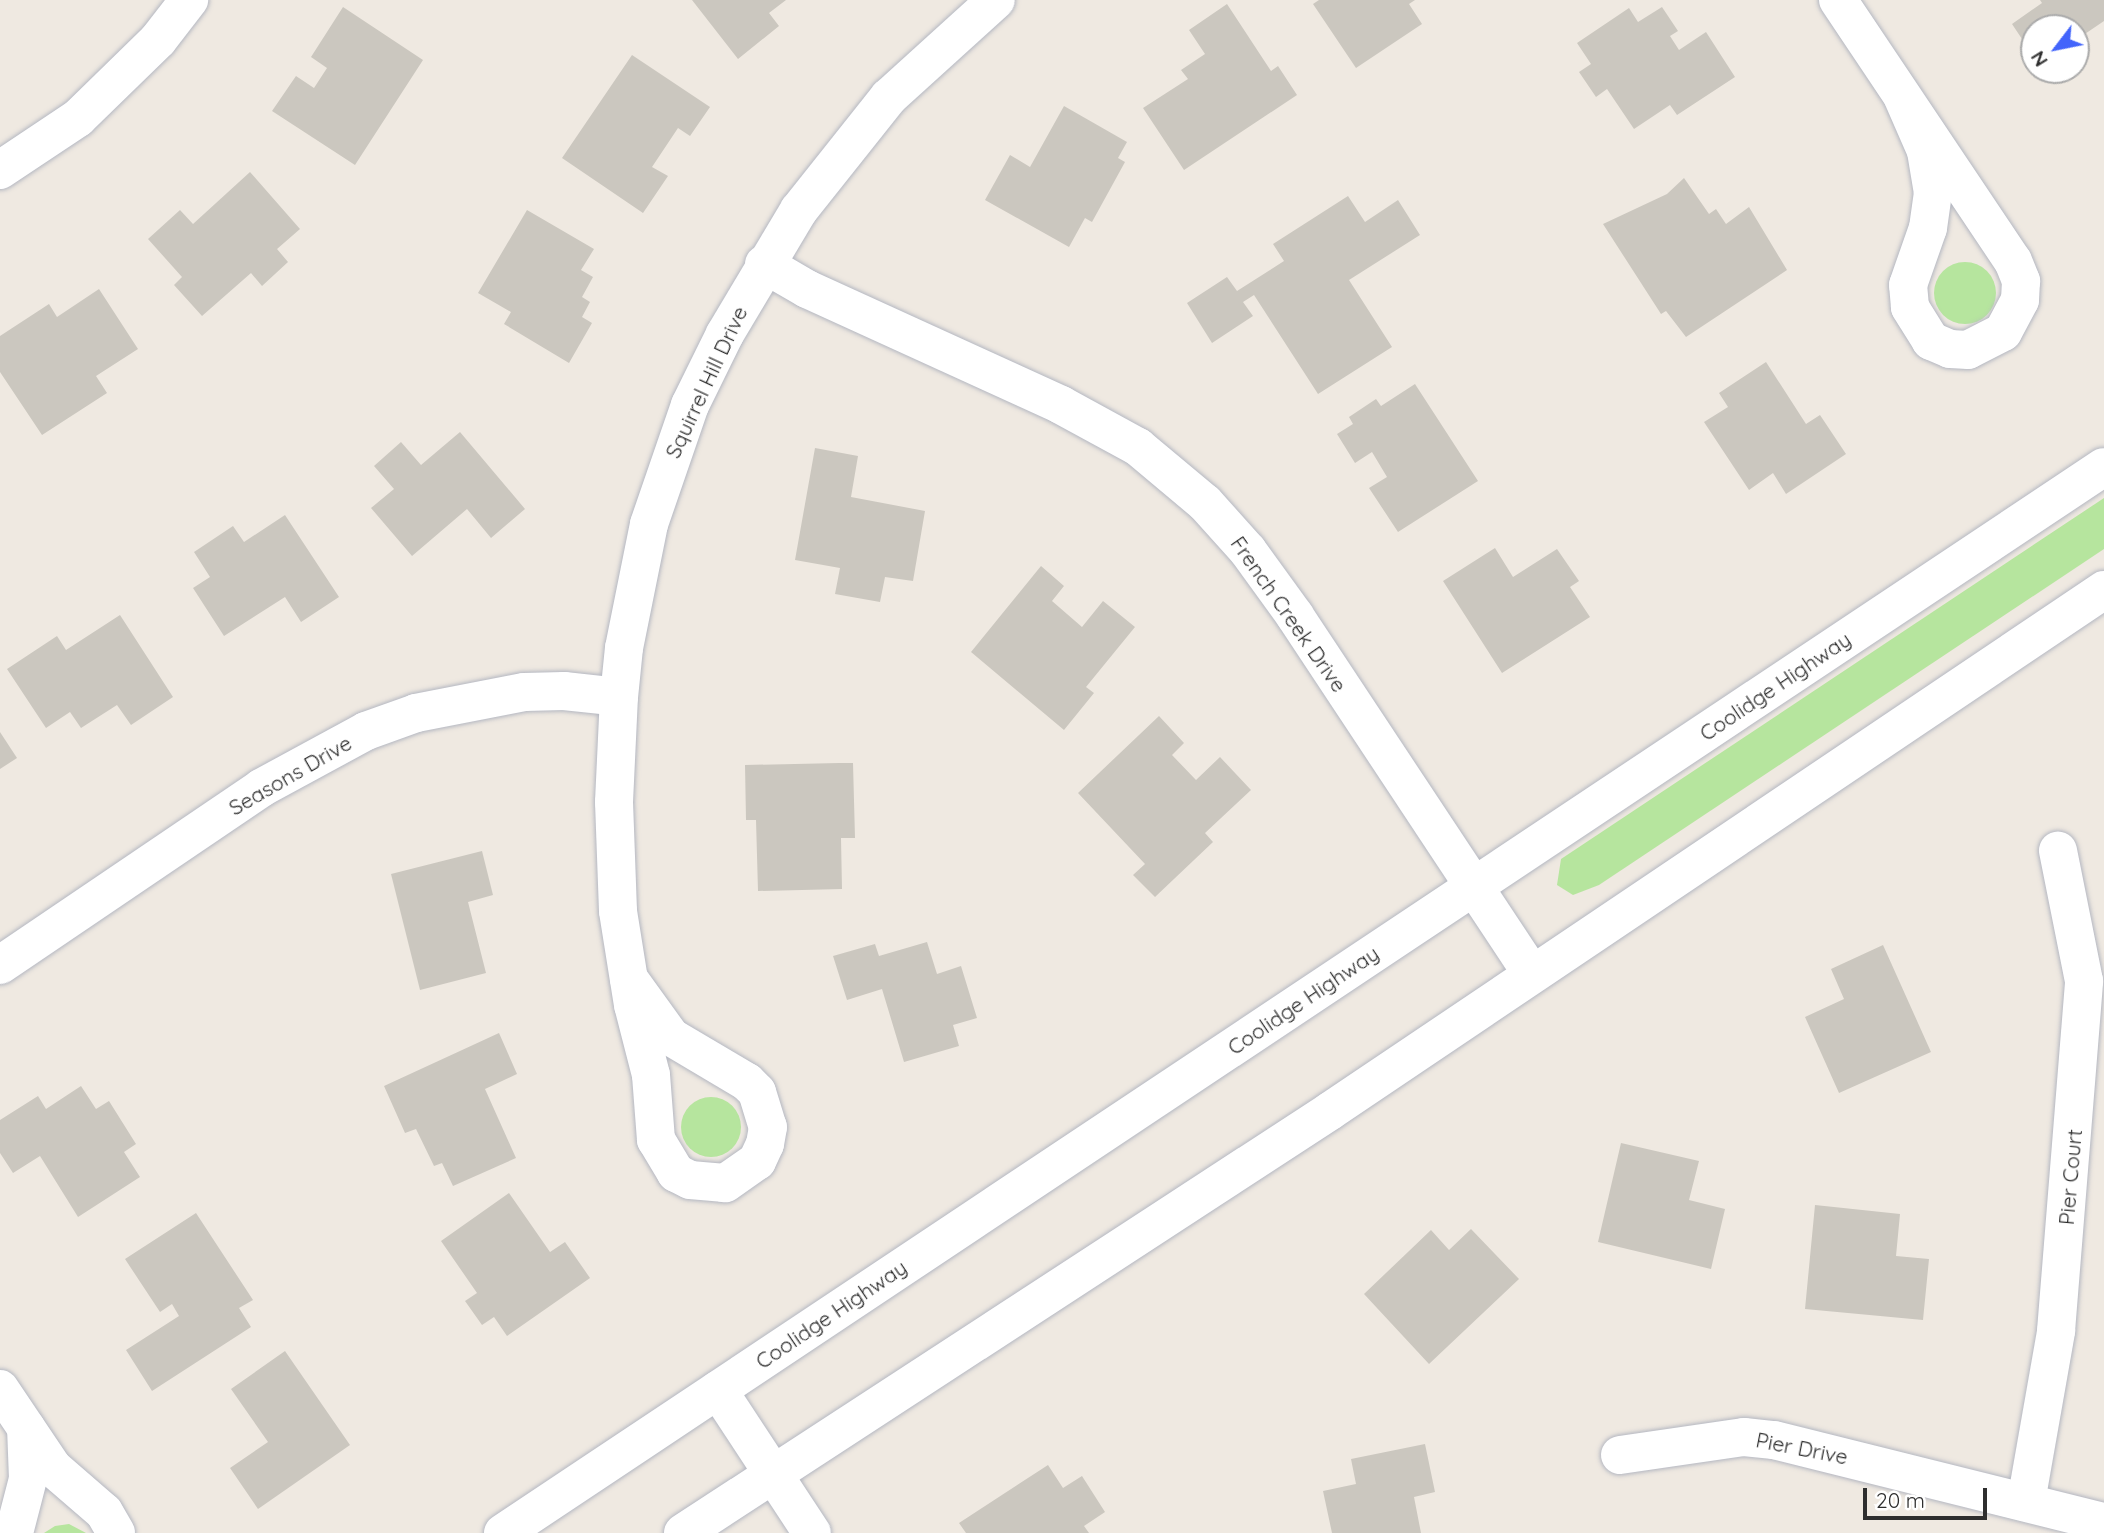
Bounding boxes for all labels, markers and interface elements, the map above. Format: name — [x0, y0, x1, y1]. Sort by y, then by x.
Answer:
north arrow — [2020, 14, 2090, 84]
text: N — [2025, 47, 2053, 71]
street label: Squirrel Hill Drive — [660, 302, 752, 462]
street label: French Creek Drive — [1226, 531, 1352, 697]
street label: Coolidge Highway — [1695, 626, 1855, 746]
street label: Seasons Drive — [224, 730, 356, 820]
street label: Coolidge Highway — [1223, 940, 1383, 1060]
street label: Pier Court — [2053, 1128, 2087, 1226]
street label: Coolidge Highway — [751, 1254, 911, 1374]
street label: Pier Drive — [1754, 1427, 1850, 1469]
scale bar — [1866, 1474, 1990, 1518]
text: 20 m — [1876, 1487, 1925, 1513]

